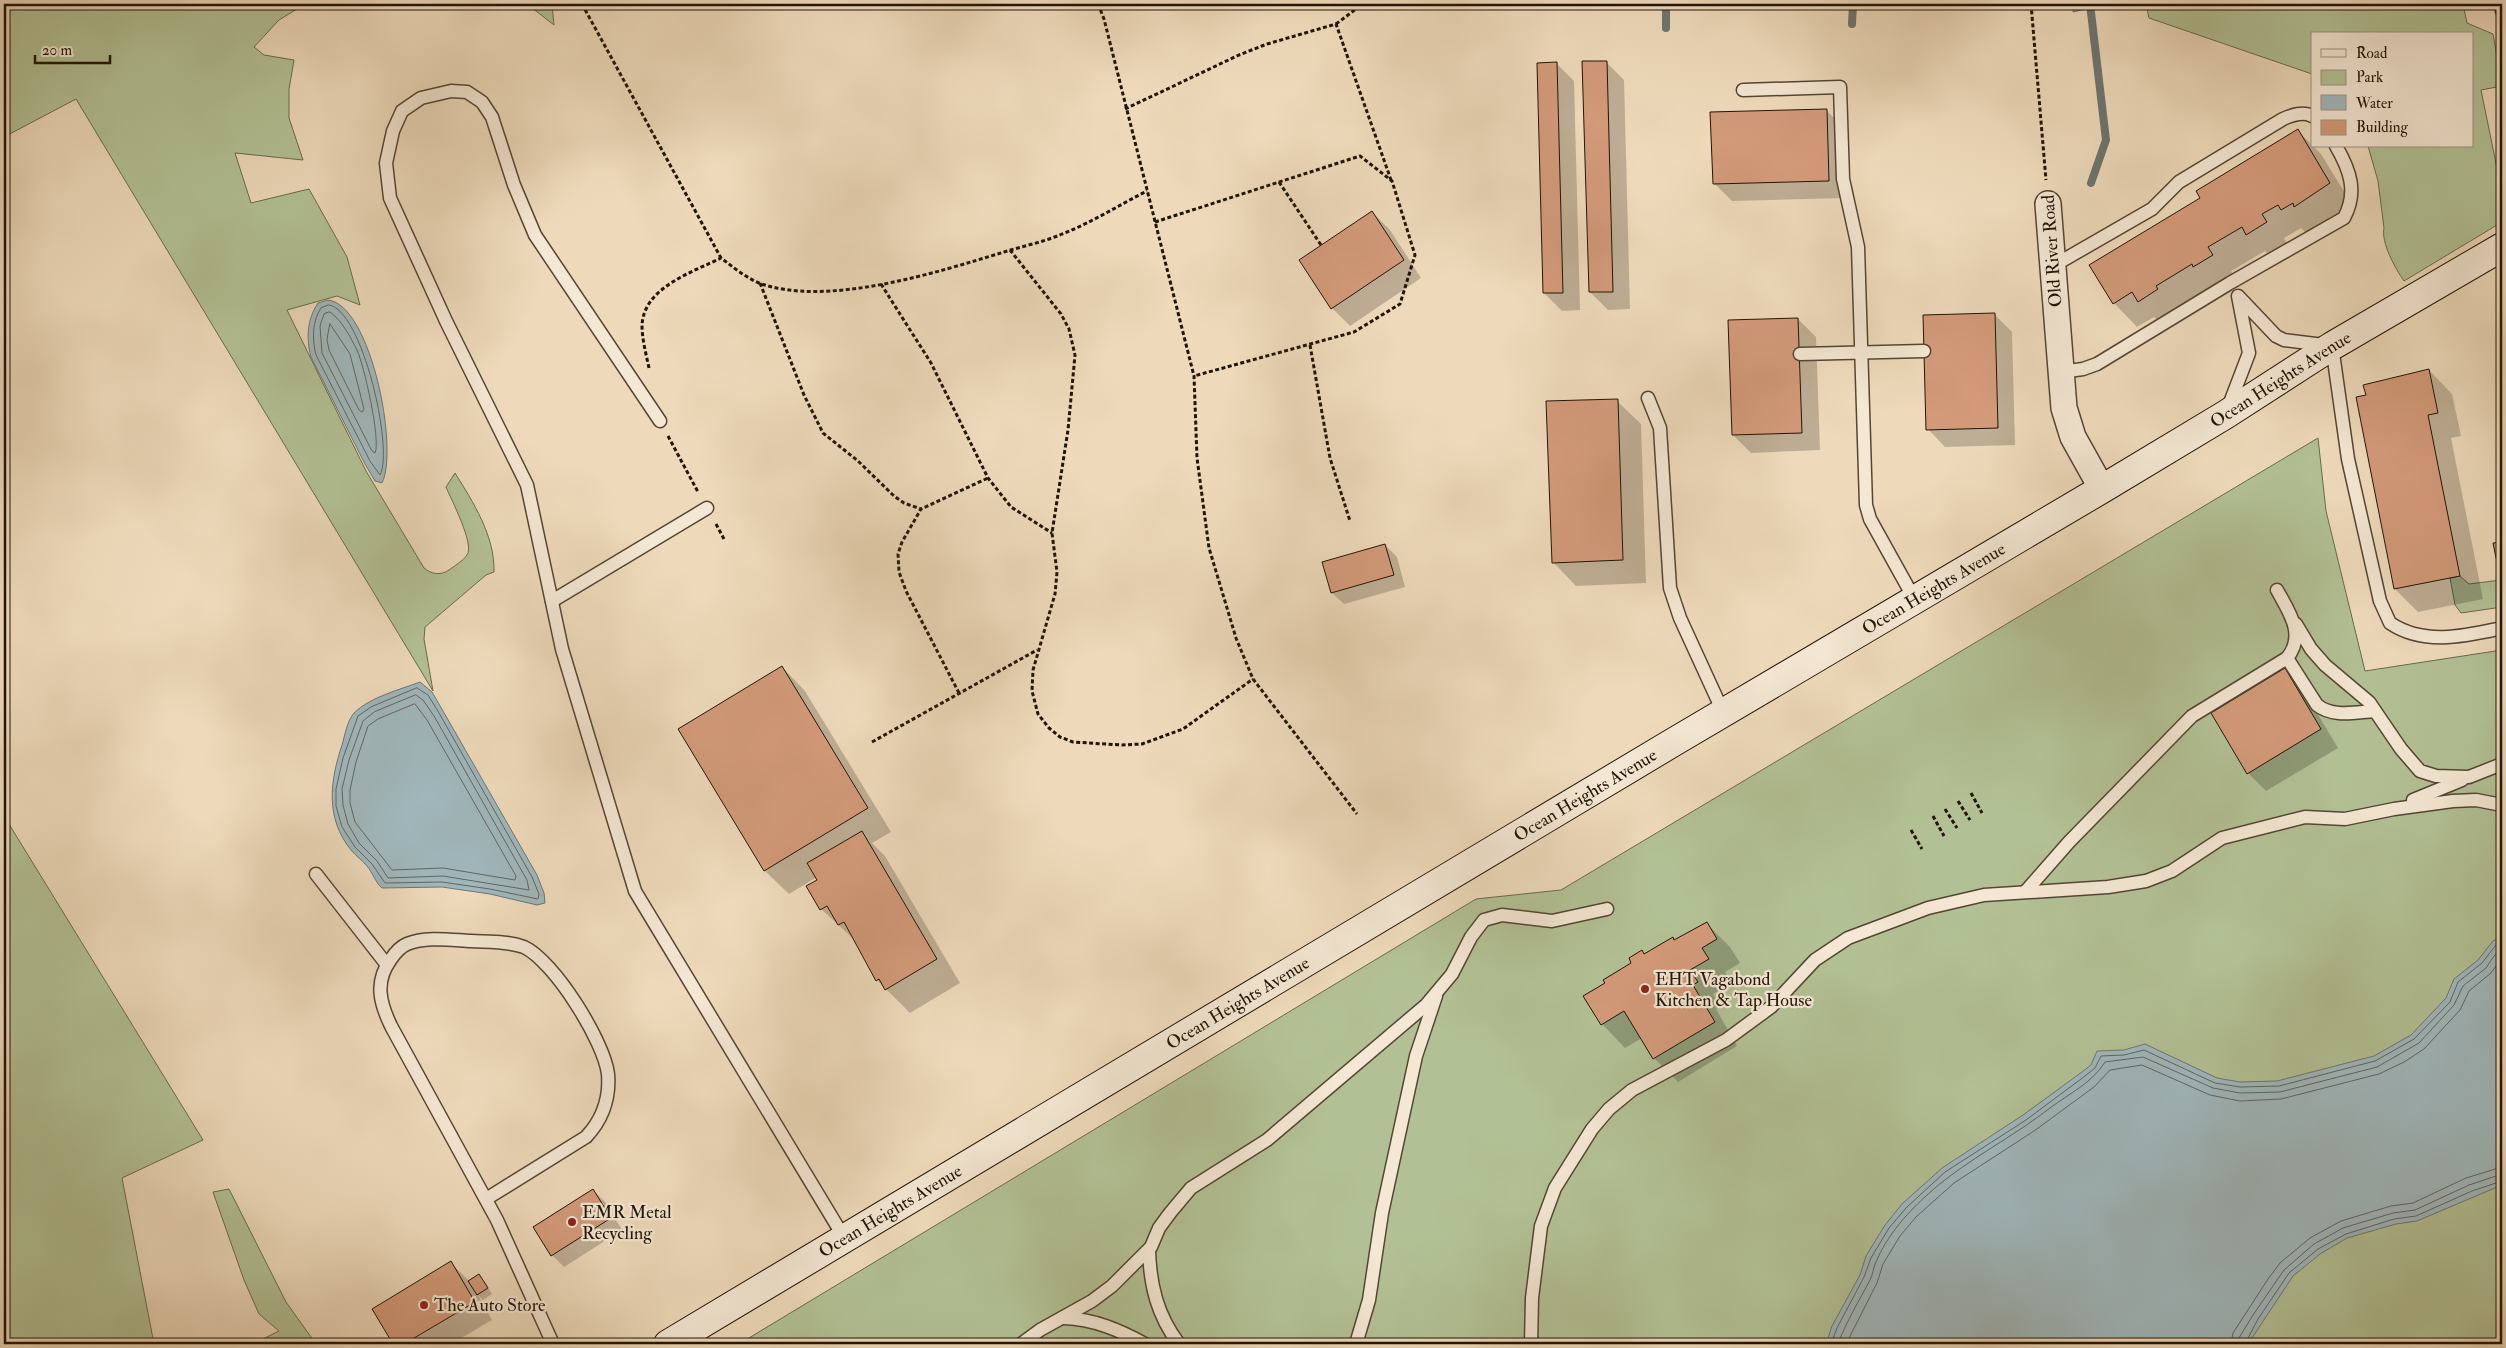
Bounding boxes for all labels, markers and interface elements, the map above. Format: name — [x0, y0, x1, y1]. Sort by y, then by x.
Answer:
scale bar — [35, 32, 110, 64]
legend — [2311, 32, 2474, 148]
text: 20 m — [42, 41, 72, 60]
text: Road — [2356, 44, 2388, 63]
text: Park — [2356, 68, 2383, 87]
text: Water — [2355, 94, 2393, 113]
text: Building — [2356, 118, 2408, 137]
street label: Old River Road — [2037, 194, 2067, 308]
street label: Ocean Heights Avenue — [2206, 326, 2356, 433]
street label: Ocean Heights Avenue — [1858, 537, 2010, 640]
street label: Ocean Heights Avenue — [1509, 743, 1661, 847]
street label: Ocean Heights Avenue — [1162, 951, 1314, 1055]
place label: EHT Vagabond Kitchen & Tap House — [1655, 968, 1812, 1012]
marker: EHT Vagabond Kitchen & Tap House — [1639, 983, 1651, 995]
street label: Ocean Heights Avenue — [814, 1159, 966, 1263]
place label: EMR Metal Recycling — [582, 1201, 672, 1245]
marker: EMR Metal Recycling — [566, 1216, 578, 1228]
place label: The Auto Store — [434, 1294, 546, 1317]
marker: The Auto Store — [418, 1299, 430, 1311]

